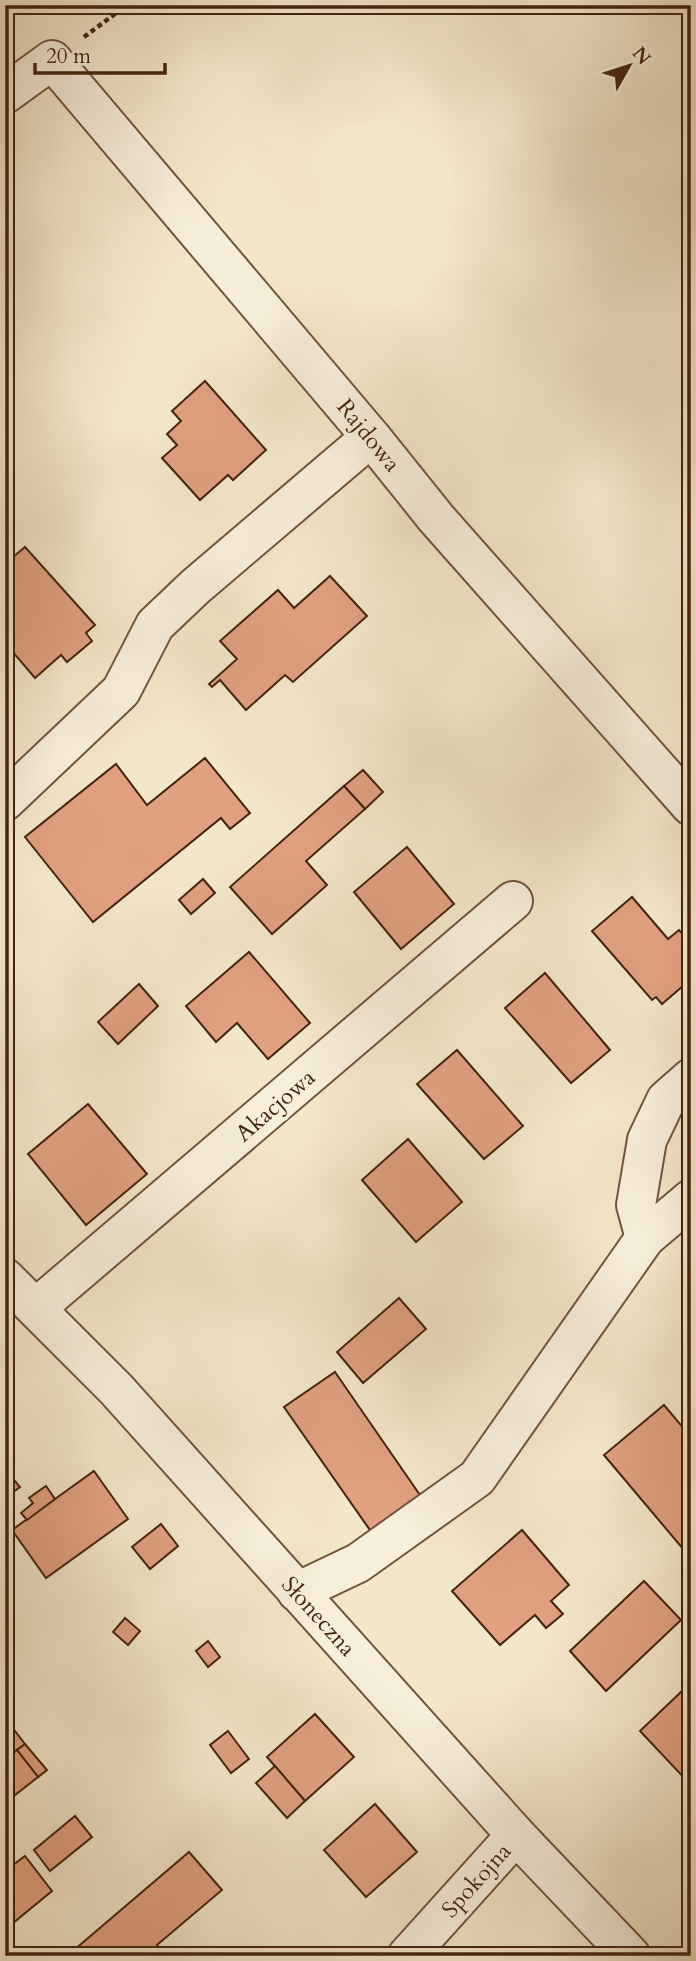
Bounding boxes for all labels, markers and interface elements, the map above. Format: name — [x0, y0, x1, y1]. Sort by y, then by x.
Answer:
scale bar — [35, 32, 164, 76]
north arrow — [594, 32, 664, 102]
text: N — [626, 41, 657, 71]
text: 20 m — [46, 42, 91, 71]
street label: Rajdowa — [330, 392, 408, 478]
street label: Akacjowa — [229, 1062, 322, 1149]
street label: Słoneczna — [274, 1570, 363, 1663]
street label: Spokojna — [435, 1836, 518, 1924]

